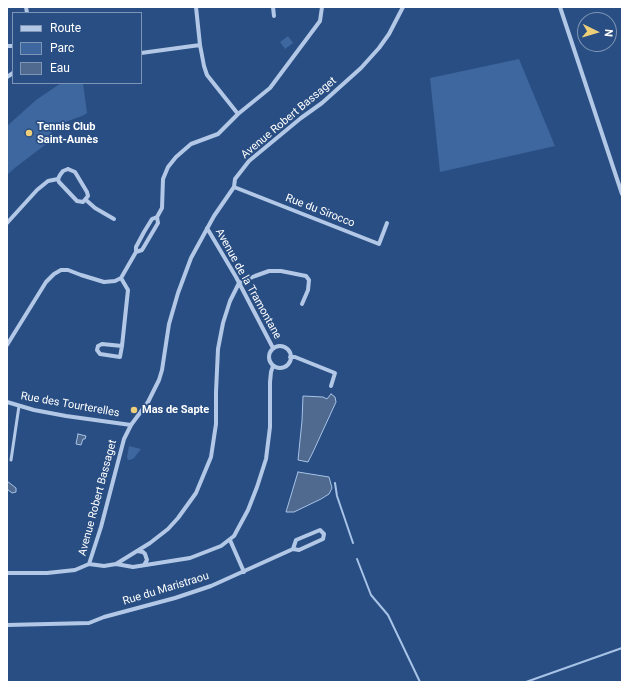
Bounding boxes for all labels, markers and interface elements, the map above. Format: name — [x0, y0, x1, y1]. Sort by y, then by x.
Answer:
legend — [12, 12, 142, 84]
north arrow — [577, 12, 617, 52]
text: Route — [50, 21, 81, 35]
text: N — [602, 29, 615, 37]
text: Parc — [50, 41, 74, 55]
text: Eau — [50, 61, 70, 75]
street label: Avenue Robert Bassaget — [239, 74, 339, 162]
place label: Tennis Club Saint-Aunès — [37, 120, 98, 146]
marker: Tennis Club Saint-Aunès — [24, 128, 34, 138]
street label: Rue du Sirocco — [283, 192, 357, 230]
street label: Avenue de la Tramontane — [212, 227, 284, 341]
street label: Rue des Tourterelles — [20, 390, 120, 420]
place label: Mas de Sapte — [142, 403, 209, 417]
marker: Mas de Sapte — [129, 405, 139, 415]
street label: Avenue Robert Bassaget — [76, 438, 120, 558]
street label: Rue du Maristraou — [121, 570, 211, 608]

